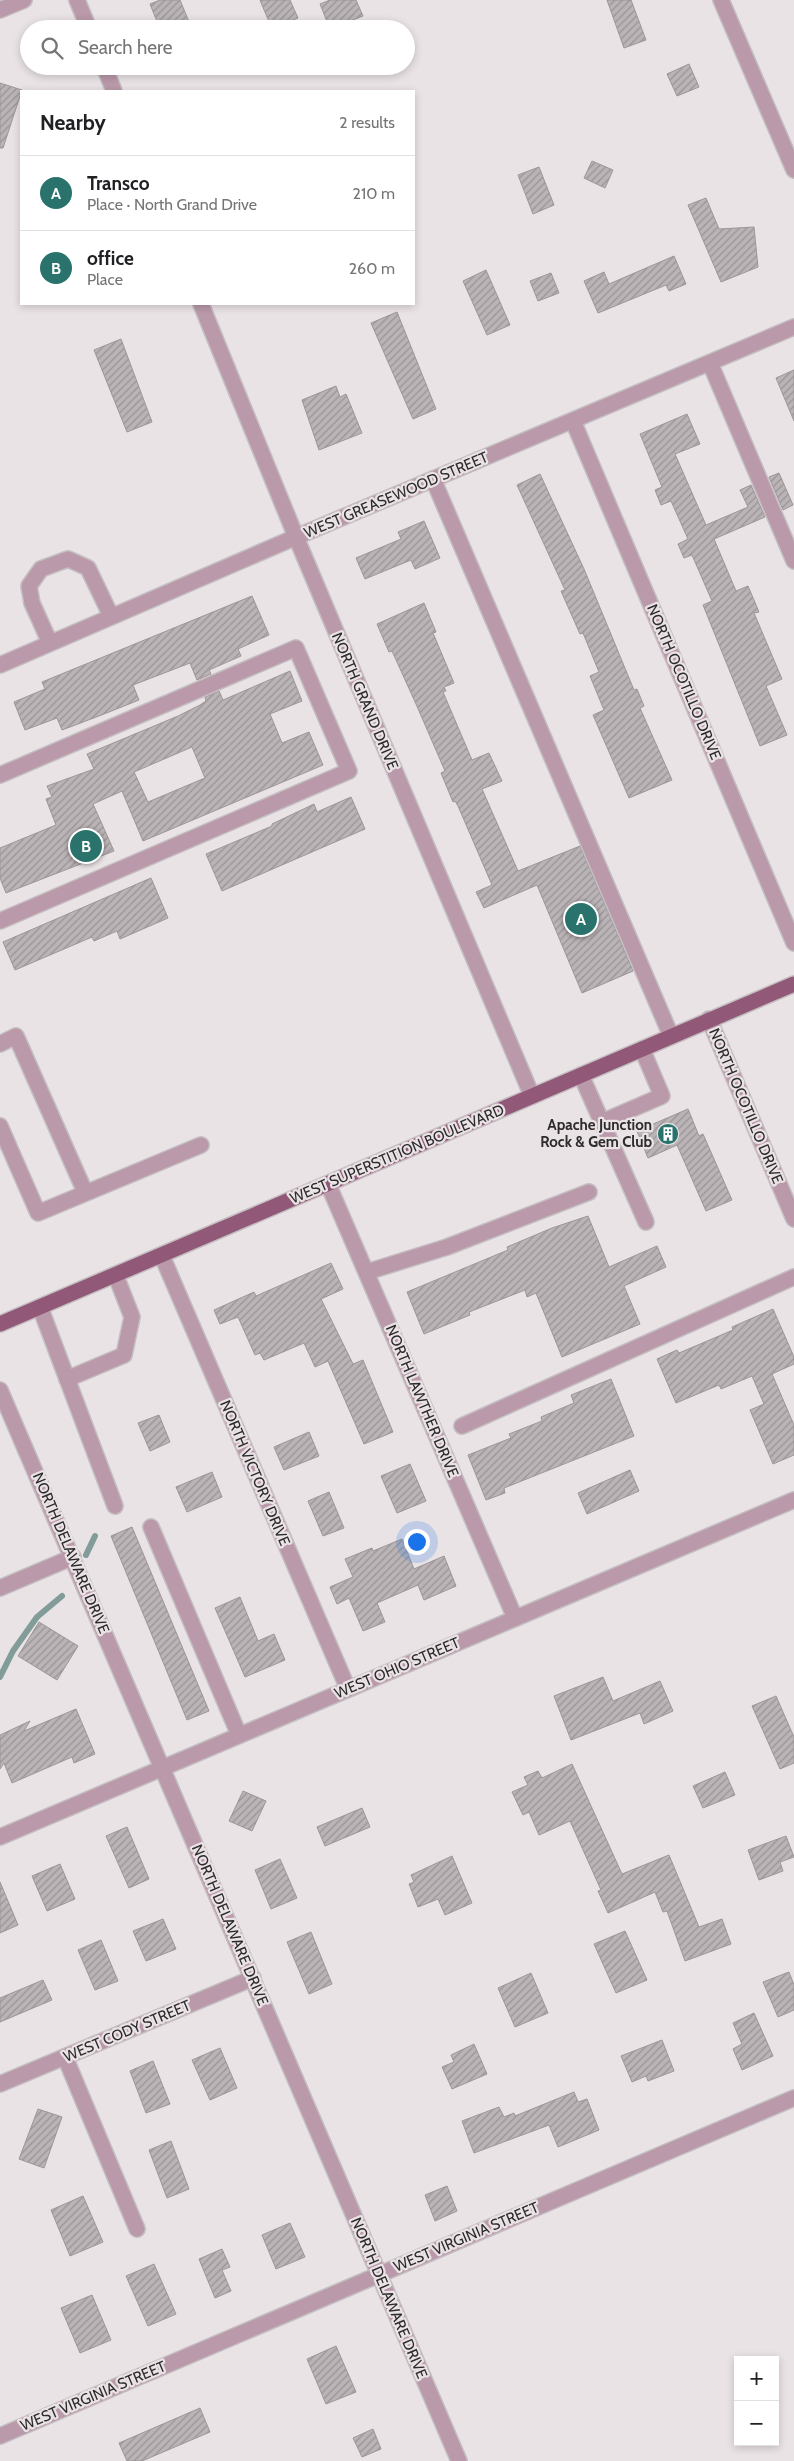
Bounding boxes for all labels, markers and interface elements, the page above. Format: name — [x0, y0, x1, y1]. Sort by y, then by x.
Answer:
search box — [20, 20, 415, 75]
icon: search — [38, 34, 66, 62]
text: Search here — [78, 36, 172, 59]
text: Nearby — [40, 110, 106, 135]
text: 2 results — [339, 113, 395, 132]
text: Transco — [87, 172, 150, 195]
text: A — [51, 184, 61, 203]
text: 210 m — [353, 184, 395, 203]
text: Place · North Grand Drive — [87, 195, 257, 214]
text: office — [87, 247, 134, 270]
text: B — [51, 259, 61, 278]
text: 260 m — [349, 259, 395, 278]
text: Place — [87, 270, 123, 289]
street label: WEST GREASEWOOD STREET — [301, 448, 491, 542]
street label: NORTH OCOTILLO DRIVE — [643, 601, 725, 763]
street label: NORTH GRAND DRIVE — [328, 630, 402, 772]
pin: B — [70, 827, 102, 865]
pin: A — [565, 900, 597, 938]
street label: NORTH OCOTILLO DRIVE — [705, 1025, 787, 1187]
street label: WEST SUPERSTITION BOULEVARD — [287, 1101, 507, 1207]
place label: Apache Junction Rock & Gem Club — [540, 1116, 652, 1151]
building icon: Apache Junction Rock & Gem Club — [656, 1122, 680, 1146]
street label: NORTH LAWTHER DRIVE — [382, 1322, 462, 1480]
street label: NORTH VICTORY DRIVE — [216, 1398, 294, 1548]
street label: NORTH DELAWARE DRIVE — [29, 1470, 113, 1636]
your location — [404, 1529, 430, 1555]
street label: WEST OHIO STREET — [332, 1634, 462, 1702]
street label: NORTH DELAWARE DRIVE — [188, 1842, 272, 2008]
street label: WEST CODY STREET — [61, 1996, 193, 2066]
street label: WEST VIRGINIA STREET — [391, 2198, 541, 2276]
street label: NORTH DELAWARE DRIVE — [347, 2215, 431, 2381]
map controls — [734, 2356, 779, 2446]
button: + — [734, 2356, 779, 2401]
street label: WEST VIRGINIA STREET — [18, 2357, 168, 2435]
button: − — [734, 2401, 779, 2446]

